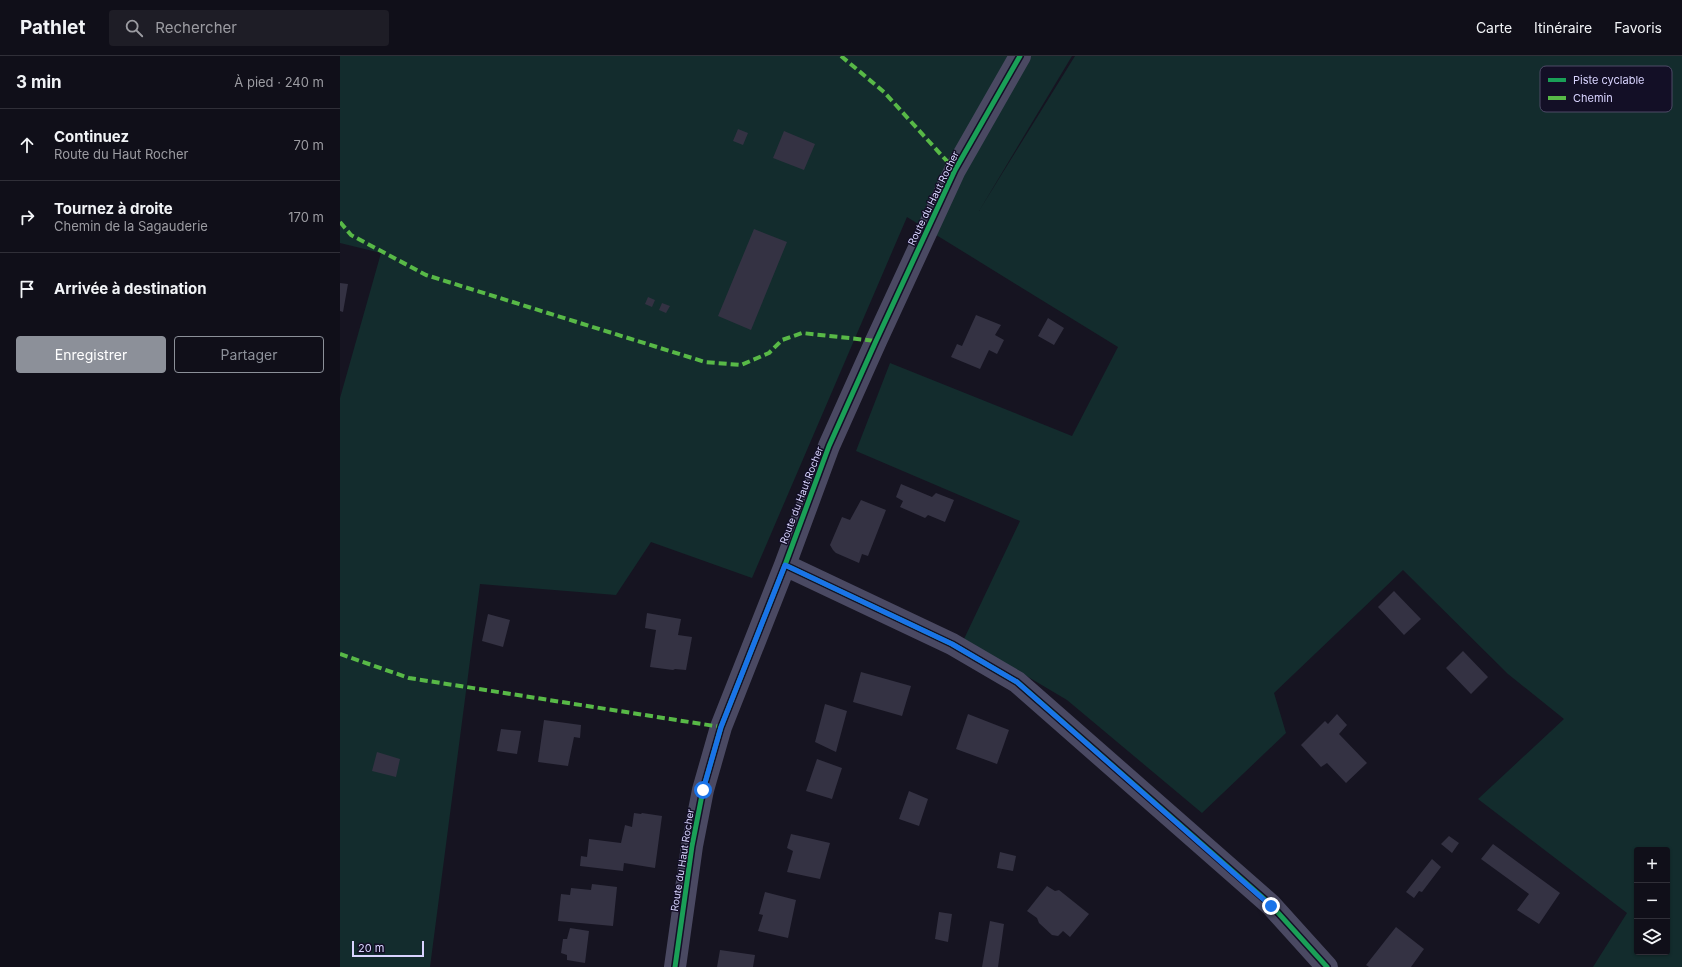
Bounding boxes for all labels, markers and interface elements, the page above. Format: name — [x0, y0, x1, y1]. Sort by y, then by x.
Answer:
search box — [109, 10, 389, 46]
text: Pathlet — [20, 16, 85, 39]
icon: search — [123, 17, 145, 39]
text: Rechercher — [155, 18, 237, 37]
text: Carte — [1476, 19, 1512, 36]
text: Itinéraire — [1534, 19, 1592, 36]
text: Favoris — [1614, 19, 1662, 36]
legend — [1540, 66, 1672, 112]
text: 3 min — [16, 72, 62, 92]
text: Piste cyclable — [1573, 73, 1644, 87]
text: À pied · 240 m — [234, 74, 324, 90]
text: Chemin — [1573, 91, 1613, 105]
text: Continuez — [54, 127, 129, 146]
icon: ahead — [16, 134, 38, 156]
text: 70 m — [294, 137, 324, 153]
text: Route du Haut Rocher — [54, 146, 188, 162]
street label: Route du Haut Rocher — [905, 149, 961, 247]
text: Tournez à droite — [54, 199, 173, 218]
icon: right — [16, 206, 38, 228]
text: 170 m — [288, 209, 324, 225]
text: Chemin de la Sagauderie — [54, 218, 208, 234]
icon: arrive — [16, 278, 38, 300]
text: Arrivée à destination — [54, 279, 207, 298]
button: Enregistrer — [16, 336, 166, 373]
button: Partager — [174, 336, 324, 373]
street label: Route du Haut Rocher — [777, 444, 825, 545]
route start — [694, 781, 712, 799]
street label: Route du Haut Rocher — [668, 808, 696, 912]
map controls — [1634, 847, 1670, 955]
button: + — [1634, 847, 1670, 883]
button: − — [1634, 883, 1670, 919]
route end — [1262, 897, 1280, 915]
button: layers — [1634, 919, 1670, 955]
scale bar — [352, 939, 424, 958]
text: 20 m — [358, 941, 384, 955]

